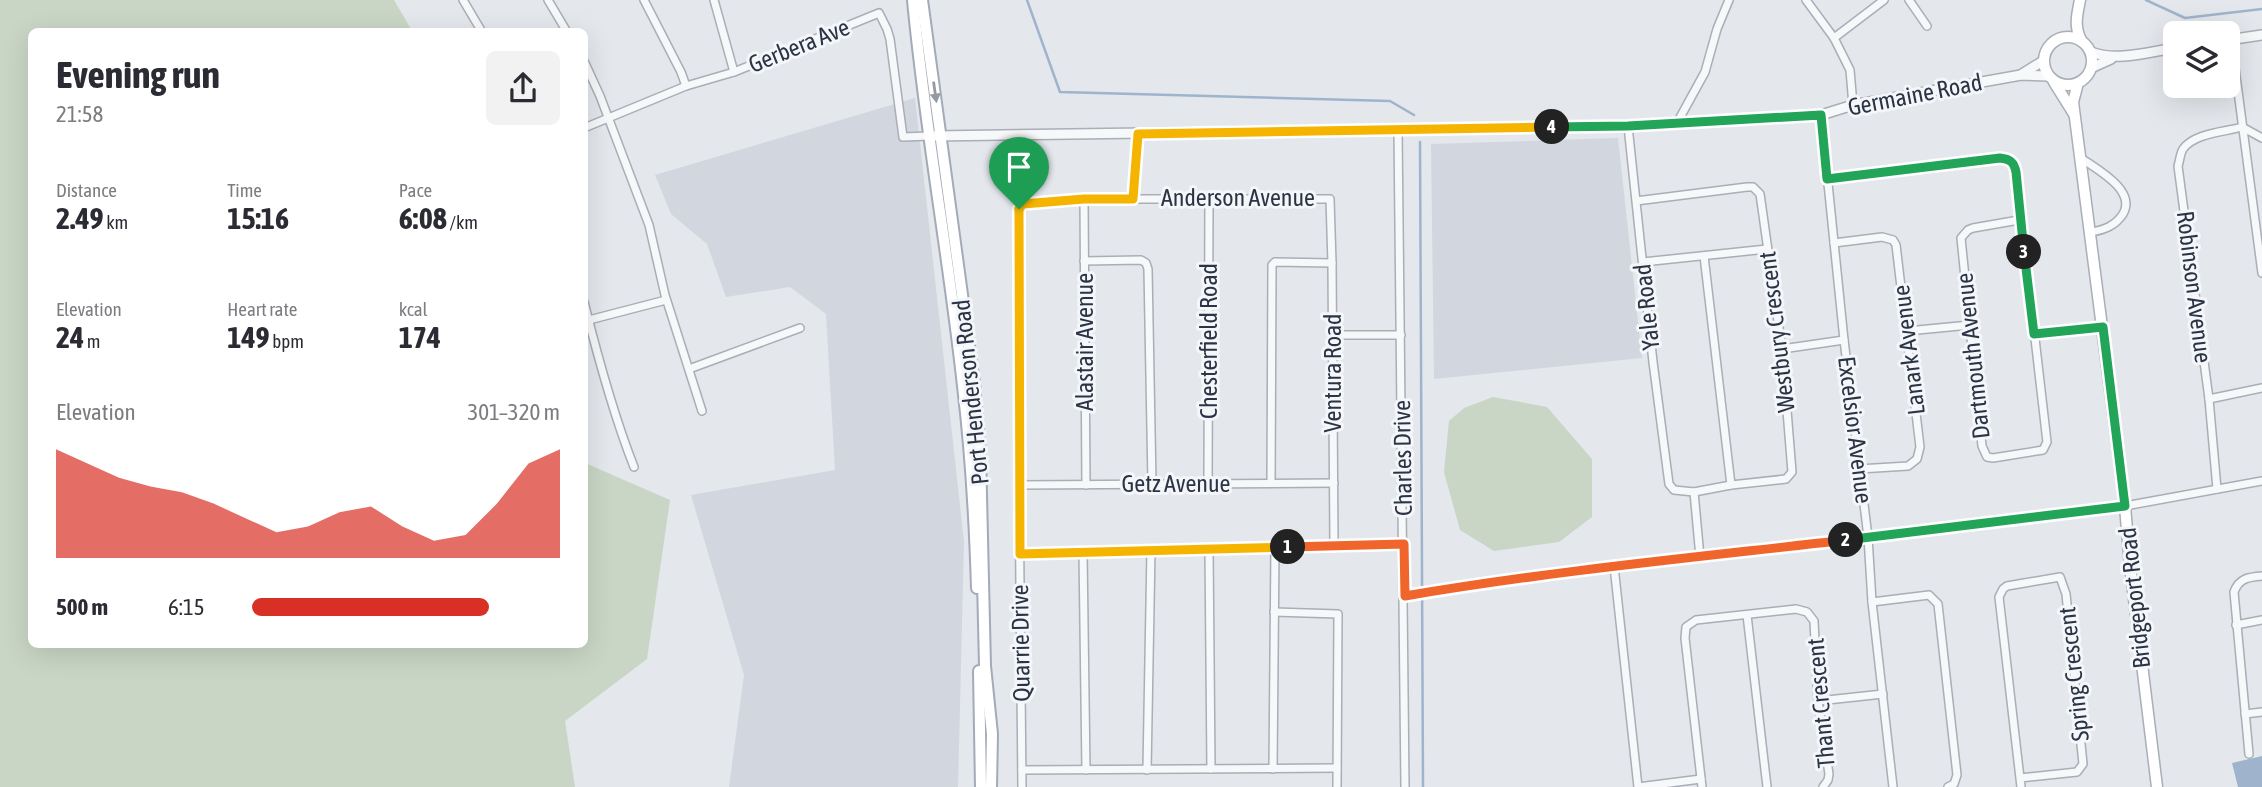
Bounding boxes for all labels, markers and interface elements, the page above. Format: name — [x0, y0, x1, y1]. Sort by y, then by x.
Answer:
street label: Gerbera Ave — [744, 13, 853, 78]
map controls — [2163, 21, 2240, 98]
button: layers — [2163, 21, 2240, 98]
button: share — [486, 51, 560, 125]
text: Evening run — [56, 53, 220, 96]
street label: Germaine Road — [1845, 68, 1984, 121]
one-way arrow — [929, 81, 940, 103]
text: 21:58 — [56, 101, 103, 127]
pin: 4 — [1534, 110, 1570, 144]
text: 4 — [1547, 115, 1556, 137]
pin — [989, 137, 1049, 209]
icon: arrive — [1000, 148, 1038, 186]
text: Distance — [56, 179, 117, 201]
text: Time — [227, 179, 262, 201]
text: Pace — [399, 179, 432, 201]
street label: Anderson Avenue — [1161, 184, 1315, 211]
text: 2.49 — [56, 201, 104, 235]
text: 15:16 — [227, 201, 289, 235]
text: 6:08 — [399, 201, 447, 235]
street label: Robinson Avenue — [2172, 209, 2217, 364]
text: km — [104, 211, 128, 233]
text: /km — [447, 211, 478, 233]
pin: 3 — [2007, 234, 2042, 270]
text: 3 — [2019, 240, 2028, 262]
street label: Westbury Crescent — [1753, 250, 1800, 414]
street label: Chesterfield Road — [1195, 263, 1222, 419]
street label: Yale Road — [1629, 263, 1664, 351]
street label: Dartmouth Avenue — [1950, 272, 1995, 440]
street label: Alastair Avenue — [1071, 273, 1098, 411]
street label: Lanark Avenue — [1887, 284, 1930, 417]
text: Elevation — [56, 298, 122, 320]
text: Heart rate — [227, 298, 297, 320]
text: kcal — [399, 298, 428, 320]
street label: Port Henderson Road — [947, 298, 994, 486]
street label: Ventura Road — [1319, 314, 1346, 432]
text: 24 — [56, 320, 84, 354]
text: 149 — [227, 320, 270, 354]
text: 174 — [399, 320, 441, 354]
text: m — [84, 330, 101, 352]
text: bpm — [270, 330, 304, 352]
street label: Excelsior Avenue — [1833, 355, 1878, 505]
text: Elevation — [56, 399, 136, 425]
text: 301–320 m — [467, 399, 560, 425]
street label: Charles Drive — [1388, 400, 1417, 516]
street label: Getz Avenue — [1122, 470, 1230, 497]
pin: 2 — [1828, 522, 1864, 558]
street label: Bridgeport Road — [2114, 526, 2155, 670]
text: 2 — [1841, 528, 1850, 550]
pin: 1 — [1270, 530, 1306, 564]
text: 1 — [1283, 535, 1292, 557]
street label: Quarrie Drive — [1006, 584, 1035, 702]
text: 500 m — [56, 594, 108, 620]
text: 6:15 — [168, 594, 205, 620]
street label: Spring Crescent — [2053, 605, 2094, 743]
street label: Thant Crescent — [1801, 637, 1840, 769]

